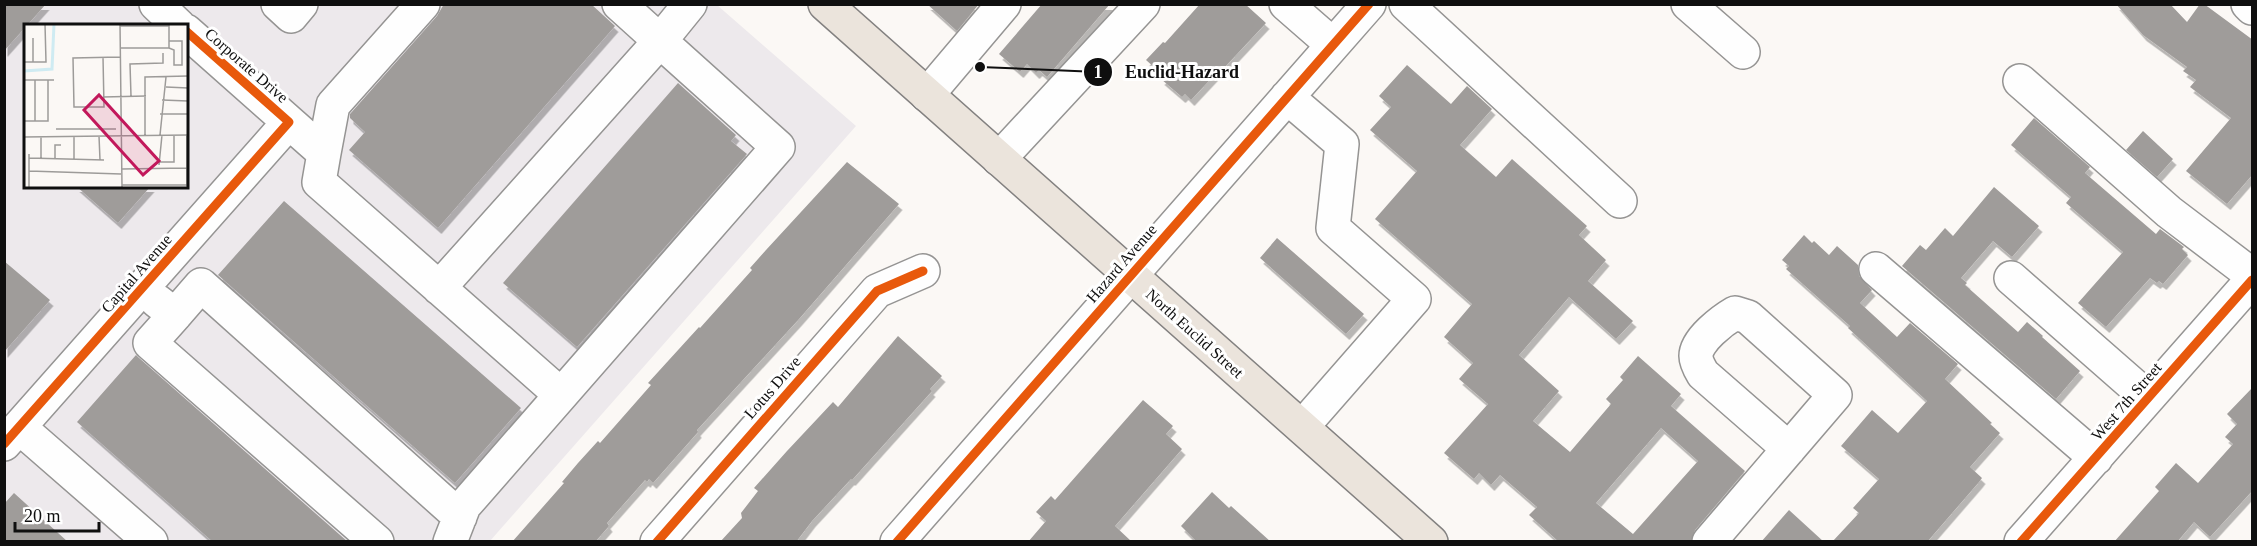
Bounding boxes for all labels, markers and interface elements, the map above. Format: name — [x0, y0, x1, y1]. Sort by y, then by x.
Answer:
inset map — [24, 24, 188, 188]
street label: Corporate Drive — [201, 25, 292, 107]
callout: Euclid-Hazard — [1083, 54, 1251, 90]
text: 1 — [1094, 62, 1103, 82]
text: Euclid-Hazard — [1125, 62, 1239, 82]
street label: Hazard Avenue — [1083, 221, 1160, 306]
street label: Capital Avenue — [98, 231, 176, 317]
street label: North Euclid Street — [1143, 285, 1247, 382]
street label: Lotus Drive — [741, 353, 804, 422]
street label: West 7th Street — [2088, 359, 2165, 444]
scale bar — [15, 495, 99, 533]
text: 20 m — [24, 506, 61, 526]

